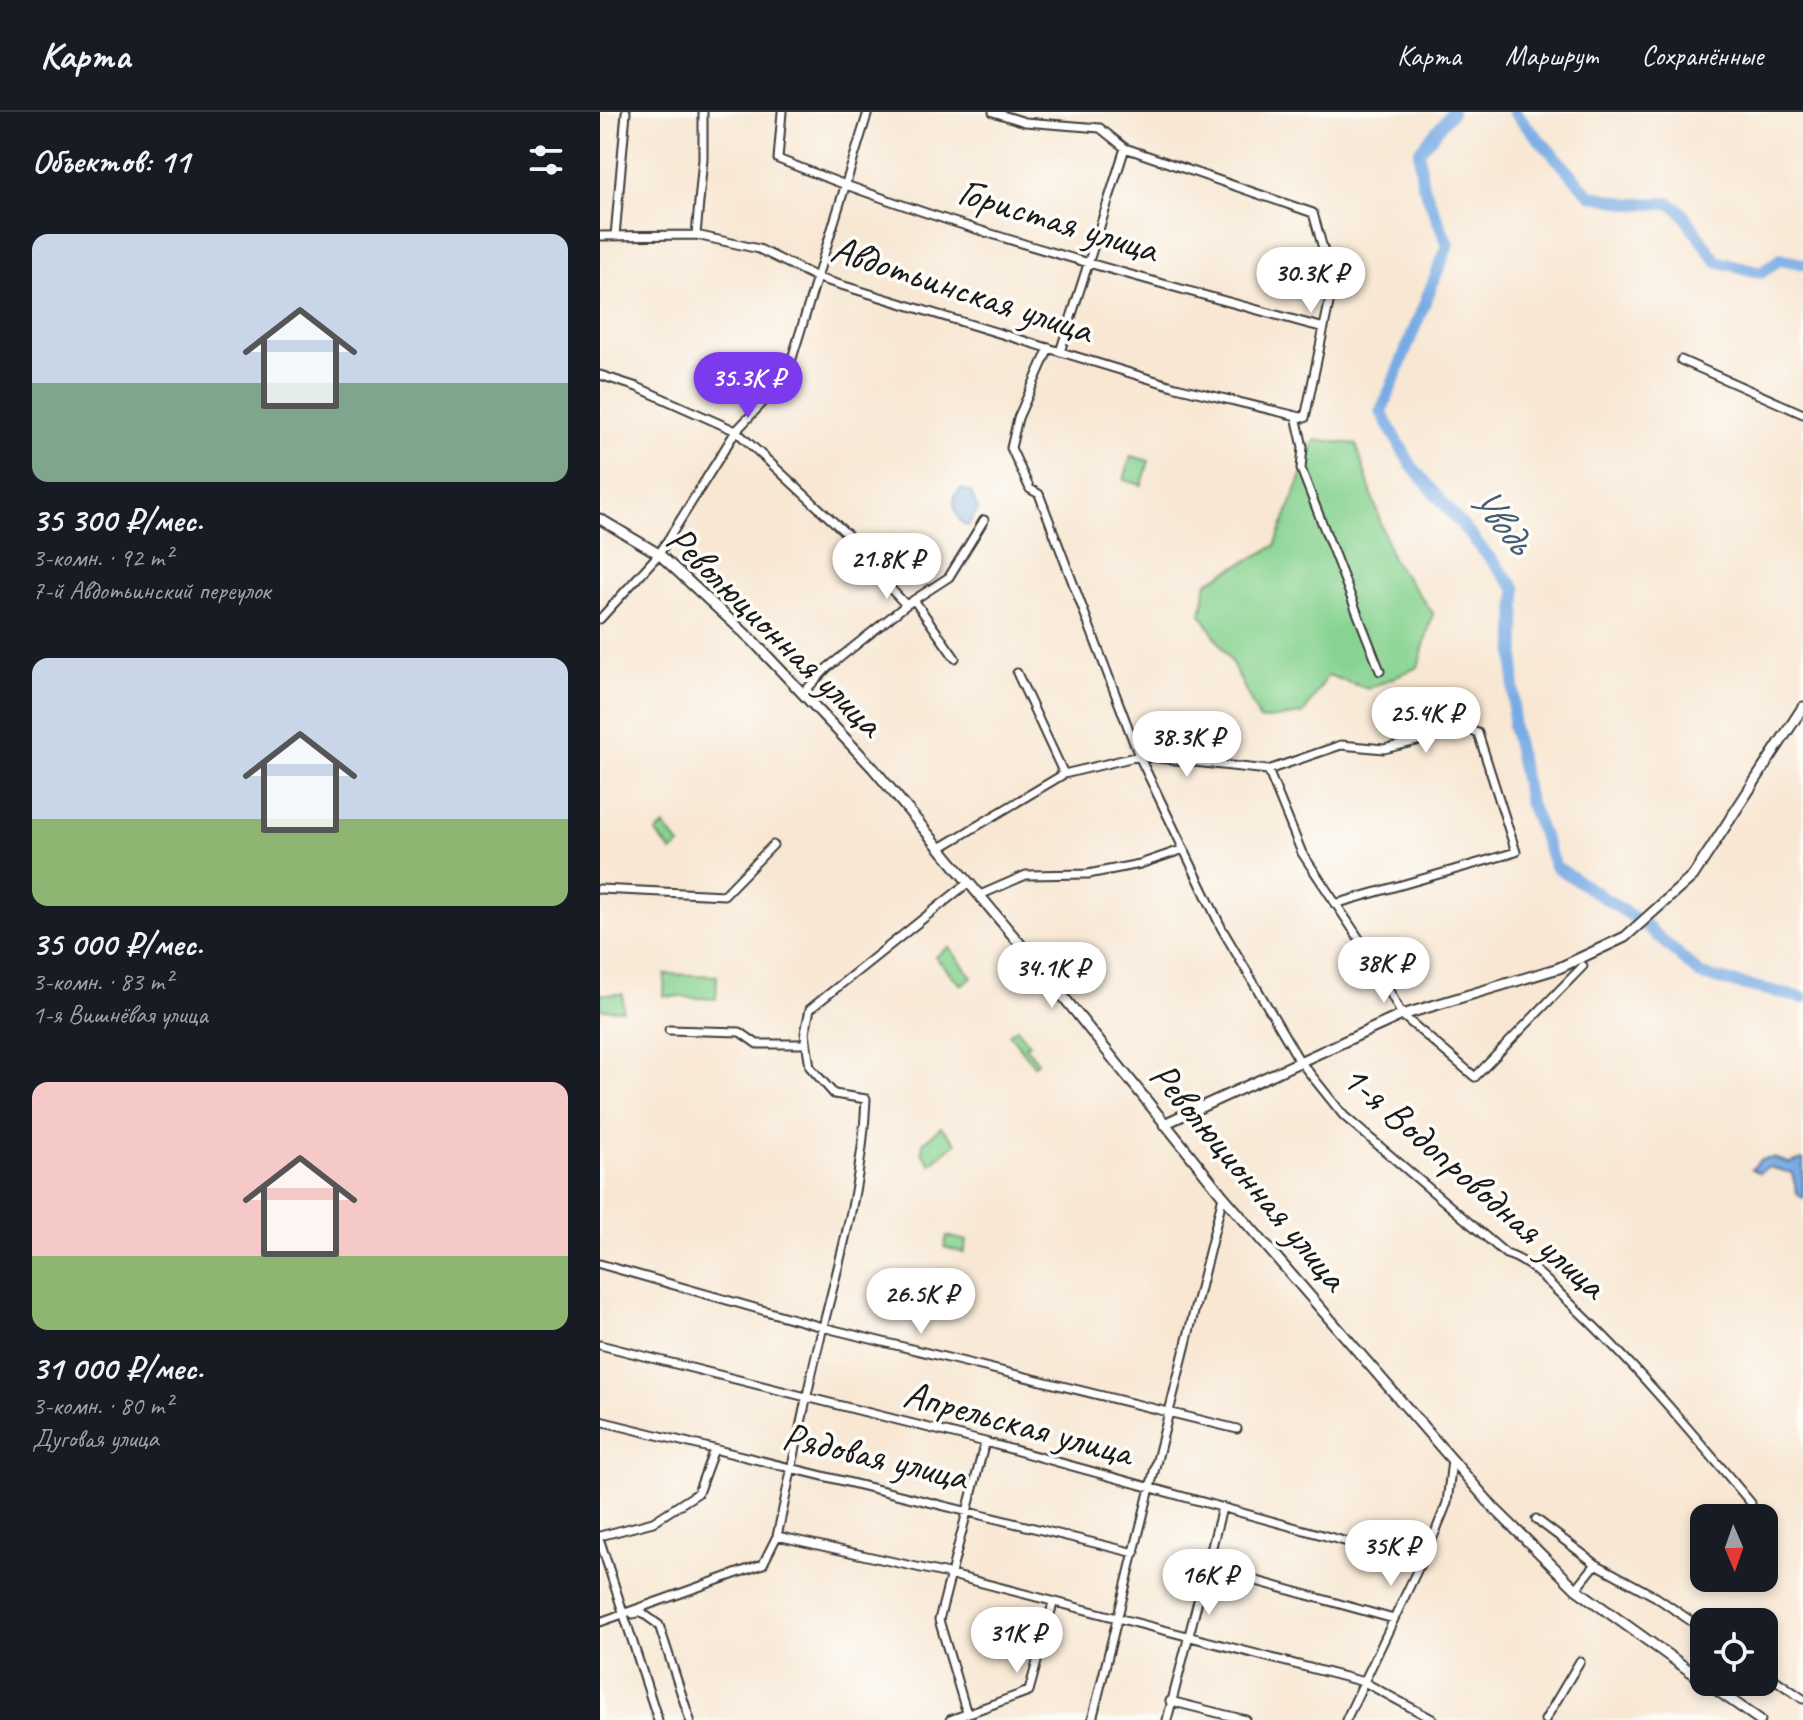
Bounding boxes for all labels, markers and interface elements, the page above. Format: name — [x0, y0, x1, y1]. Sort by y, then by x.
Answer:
text: Карта — [40, 32, 130, 79]
text: Карта — [1397, 38, 1461, 73]
text: Маршрут — [1505, 38, 1597, 73]
text: Сохранённые — [1641, 38, 1763, 73]
icon: filters — [524, 138, 568, 182]
text: Объектов: 11 — [32, 139, 190, 182]
street label: Гористая улица — [952, 166, 1166, 275]
street label: Авдотьинская улица — [825, 223, 1101, 356]
pin: 30.3K ₽ — [1237, 247, 1385, 315]
text: 30.3K ₽ — [1274, 256, 1348, 289]
icon: home — [228, 286, 372, 430]
pin: 35.3K ₽ — [674, 352, 822, 420]
text: 35.3K ₽ — [712, 361, 784, 394]
water label: Уводь — [1457, 474, 1547, 567]
text: 35 300 ₽/мес. — [32, 498, 203, 541]
street label: Революционная улица — [656, 515, 896, 749]
pin: 21.8K ₽ — [813, 533, 961, 601]
text: 3-комн. · 92 m² — [32, 541, 172, 574]
text: 21.8K ₽ — [850, 542, 924, 575]
text: 7-й Авдотьинский переулок — [32, 574, 270, 607]
pin: 25.4K ₽ — [1352, 687, 1500, 755]
text: 25.4K ₽ — [1390, 696, 1462, 729]
icon: home — [228, 710, 372, 854]
pin: 38.3K ₽ — [1113, 711, 1261, 779]
text: 38.3K ₽ — [1150, 720, 1224, 753]
text: 35 000 ₽/мес. — [32, 922, 203, 965]
pin: 38K ₽ — [1328, 937, 1440, 1005]
pin: 34.1K ₽ — [978, 942, 1126, 1010]
text: 38K ₽ — [1356, 946, 1412, 979]
text: 34.1K ₽ — [1015, 951, 1089, 984]
text: 3-комн. · 83 m² — [32, 965, 172, 998]
text: 1-я Вишнёвая улица — [32, 998, 208, 1031]
street label: Революционная улица — [1139, 1052, 1361, 1302]
street label: 1-я Водопроводная улица — [1331, 1052, 1618, 1311]
icon: home — [228, 1134, 372, 1278]
pin: 26.5K ₽ — [847, 1268, 995, 1336]
text: 26.5K ₽ — [884, 1277, 958, 1310]
text: 31 000 ₽/мес. — [32, 1346, 203, 1389]
street label: Апрельская улица — [898, 1369, 1141, 1478]
text: 3-комн. · 80 m² — [32, 1389, 172, 1422]
street label: Рядовая улица — [778, 1410, 975, 1502]
text: Дуговая улица — [32, 1422, 159, 1455]
north arrow — [1690, 1504, 1778, 1592]
map controls — [1690, 1504, 1778, 1696]
pin: 35K ₽ — [1335, 1520, 1447, 1588]
text: 35K ₽ — [1363, 1529, 1419, 1562]
pin: 16K ₽ — [1153, 1549, 1265, 1617]
text: 16K ₽ — [1181, 1558, 1237, 1591]
pin: 31K ₽ — [961, 1607, 1073, 1675]
button: locate — [1690, 1608, 1778, 1696]
text: 31K ₽ — [989, 1616, 1045, 1649]

